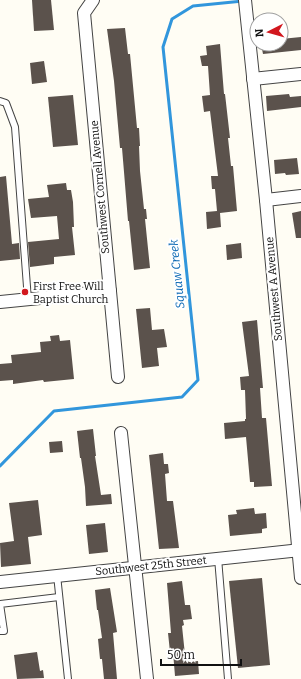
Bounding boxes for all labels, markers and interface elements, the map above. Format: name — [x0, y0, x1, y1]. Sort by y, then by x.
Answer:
north arrow — [249, 12, 289, 52]
text: N — [253, 28, 266, 38]
street label: Southwest Cornell Avenue — [88, 120, 112, 254]
street label: Southwest A Avenue — [263, 236, 285, 342]
water label: Squaw Creek — [166, 238, 188, 309]
place label: First Free Will Baptist Church — [33, 280, 109, 306]
marker: First Free Will Baptist Church — [20, 287, 30, 297]
street label: Southwest 25th Street — [95, 554, 207, 578]
scale bar — [161, 641, 241, 667]
text: 50 m — [167, 648, 196, 662]

